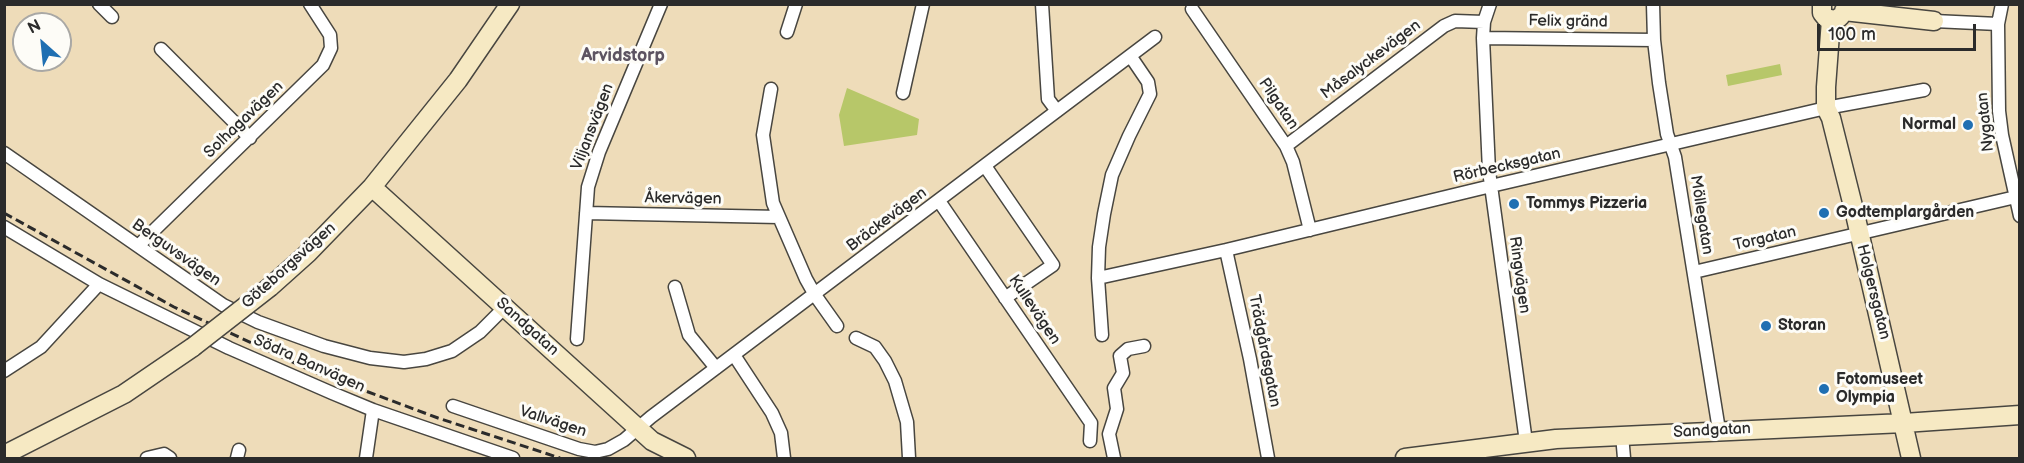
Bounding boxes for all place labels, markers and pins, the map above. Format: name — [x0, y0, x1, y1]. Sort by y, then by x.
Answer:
place label: Normal — [1902, 115, 1956, 135]
marker: Normal — [1961, 118, 1975, 132]
place label: Tommys Pizzeria — [1526, 194, 1647, 214]
marker: Tommys Pizzeria — [1507, 197, 1521, 211]
place label: Godtemplargården — [1836, 203, 1974, 223]
marker: Godtemplargården — [1817, 206, 1831, 220]
place label: Storan — [1778, 316, 1826, 336]
marker: Storan — [1759, 319, 1773, 333]
place label: Fotomuseet Olympia — [1836, 370, 1923, 408]
marker: Fotomuseet Olympia — [1817, 382, 1831, 396]

